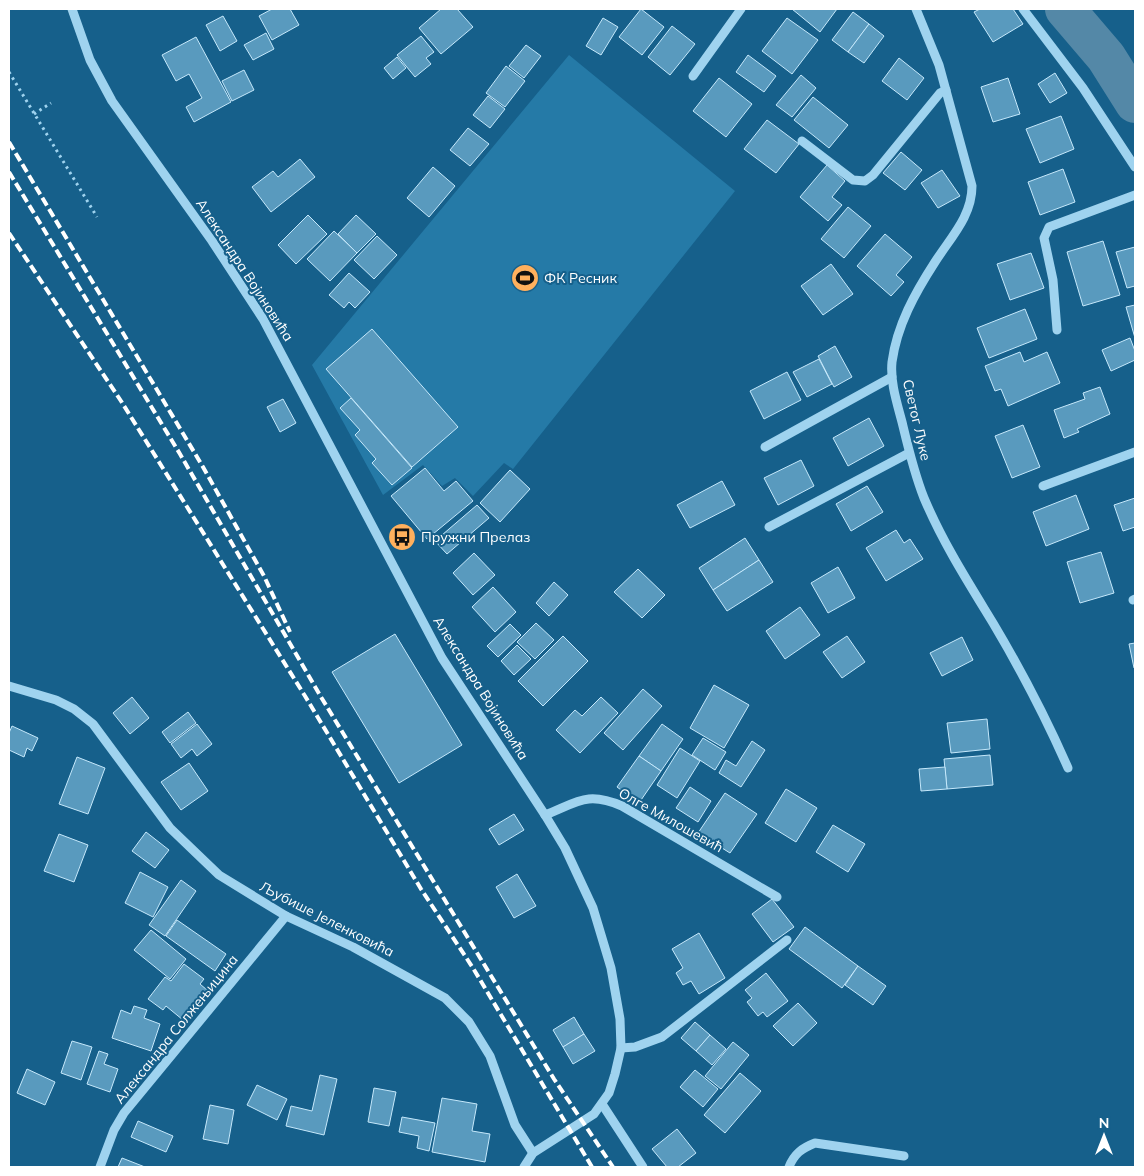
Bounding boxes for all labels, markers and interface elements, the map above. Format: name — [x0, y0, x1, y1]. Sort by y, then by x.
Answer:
street label: Александра Војиновића — [192, 195, 298, 345]
sports icon: ФК Ресник — [510, 263, 540, 293]
place label: ФК Ресник — [544, 269, 617, 287]
street label: Светог Луке — [899, 378, 935, 463]
bus stop icon: Пружни Прелаз — [387, 522, 417, 552]
place label: Пружни Прелаз — [421, 528, 530, 546]
street label: Александра Војиновића — [429, 613, 533, 763]
street label: Олге Милошевић — [616, 784, 726, 856]
street label: Љубише Јеленковића — [257, 877, 397, 961]
street label: Александра Солжењицина — [110, 951, 242, 1107]
north arrow — [1079, 1111, 1129, 1161]
text: N — [1099, 1114, 1109, 1132]

